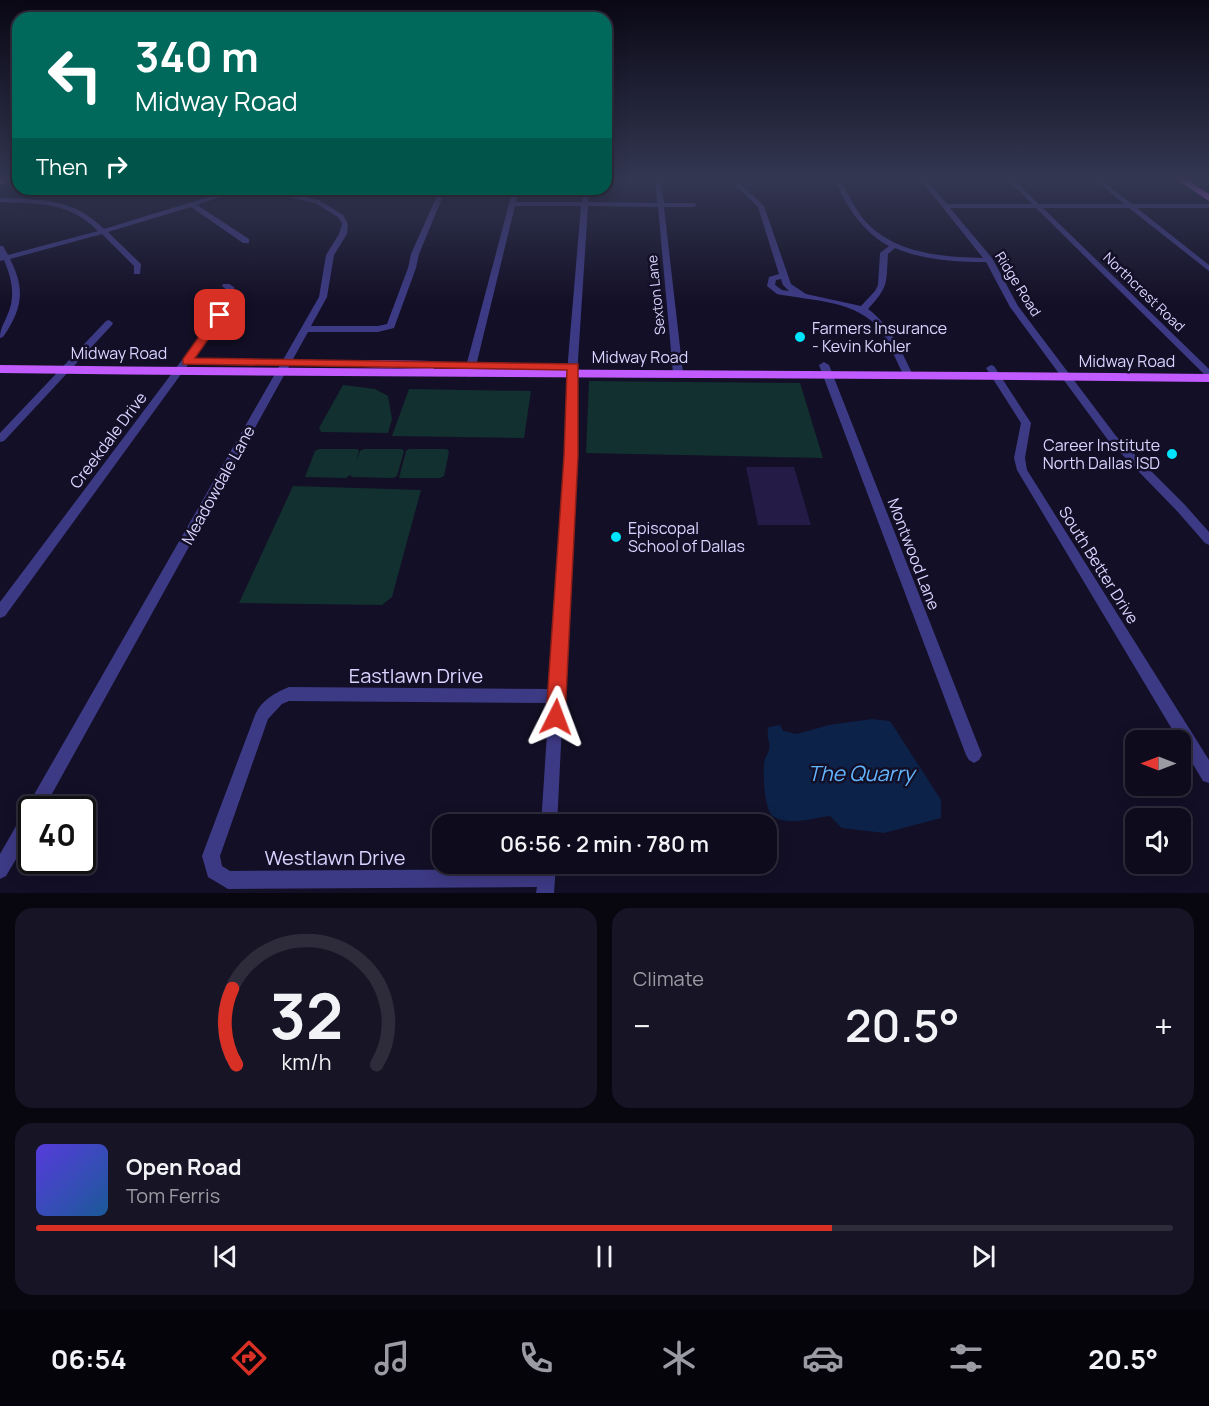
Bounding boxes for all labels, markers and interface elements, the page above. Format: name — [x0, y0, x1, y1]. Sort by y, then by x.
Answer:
text: 340 m — [135, 27, 259, 85]
icon: left — [36, 36, 114, 114]
text: Midway Road — [135, 82, 298, 119]
icon: right — [100, 150, 133, 183]
text: Then — [36, 152, 88, 182]
street label: Ridge Road — [991, 248, 1046, 320]
street label: Northcrest Road — [1099, 248, 1189, 336]
street label: Sexton Lane — [642, 254, 669, 336]
pin — [194, 289, 245, 340]
icon: arrive — [203, 298, 236, 331]
place label: Farmers Insurance - Kevin Kohler — [812, 317, 947, 357]
marker: Farmers Insurance - Kevin Kohler — [793, 330, 807, 344]
street label: Midway Road — [71, 342, 167, 364]
street label: Midway Road — [592, 346, 688, 368]
street label: Midway Road — [1079, 350, 1175, 372]
street label: Creekdale Drive — [64, 387, 152, 493]
street label: Meadowdale Lane — [176, 422, 260, 548]
place label: Career Institute North Dallas ISD — [1043, 434, 1160, 474]
marker: Career Institute North Dallas ISD — [1165, 447, 1179, 461]
street label: Montwood Lane — [883, 495, 945, 613]
street label: South Better Drive — [1054, 502, 1144, 628]
place label: Episcopal School of Dallas — [628, 517, 745, 557]
marker: Episcopal School of Dallas — [609, 530, 623, 544]
street label: Eastlawn Drive — [349, 662, 483, 689]
position arrow — [524, 685, 588, 749]
north arrow — [1125, 730, 1191, 796]
map controls — [1125, 730, 1191, 874]
water label: The Quarry — [808, 759, 917, 787]
speed limit sign: 40 — [18, 796, 96, 874]
button: sound — [1125, 808, 1191, 874]
text: 06:56 · 2 min · 780 m — [500, 829, 709, 859]
street label: Westlawn Drive — [264, 844, 406, 871]
text: Climate — [633, 965, 704, 992]
text: 32 — [269, 972, 343, 1058]
text: 20.5° — [845, 994, 960, 1056]
text: − — [633, 1003, 651, 1048]
text: + — [1154, 1003, 1173, 1048]
text: km/h — [281, 1047, 331, 1076]
text: Open Road — [126, 1152, 241, 1182]
text: Tom Ferris — [126, 1182, 220, 1209]
icon: previous — [209, 1240, 242, 1273]
icon: pause — [588, 1240, 621, 1273]
icon: next — [967, 1240, 1000, 1273]
icon: directions — [228, 1337, 270, 1379]
icon: music — [371, 1337, 413, 1379]
icon: phone — [515, 1337, 557, 1379]
icon: climate — [658, 1337, 700, 1379]
icon: car — [802, 1337, 844, 1379]
icon: filters — [945, 1337, 987, 1379]
text: 06:54 — [51, 1340, 127, 1377]
text: 20.5° — [1088, 1340, 1158, 1377]

